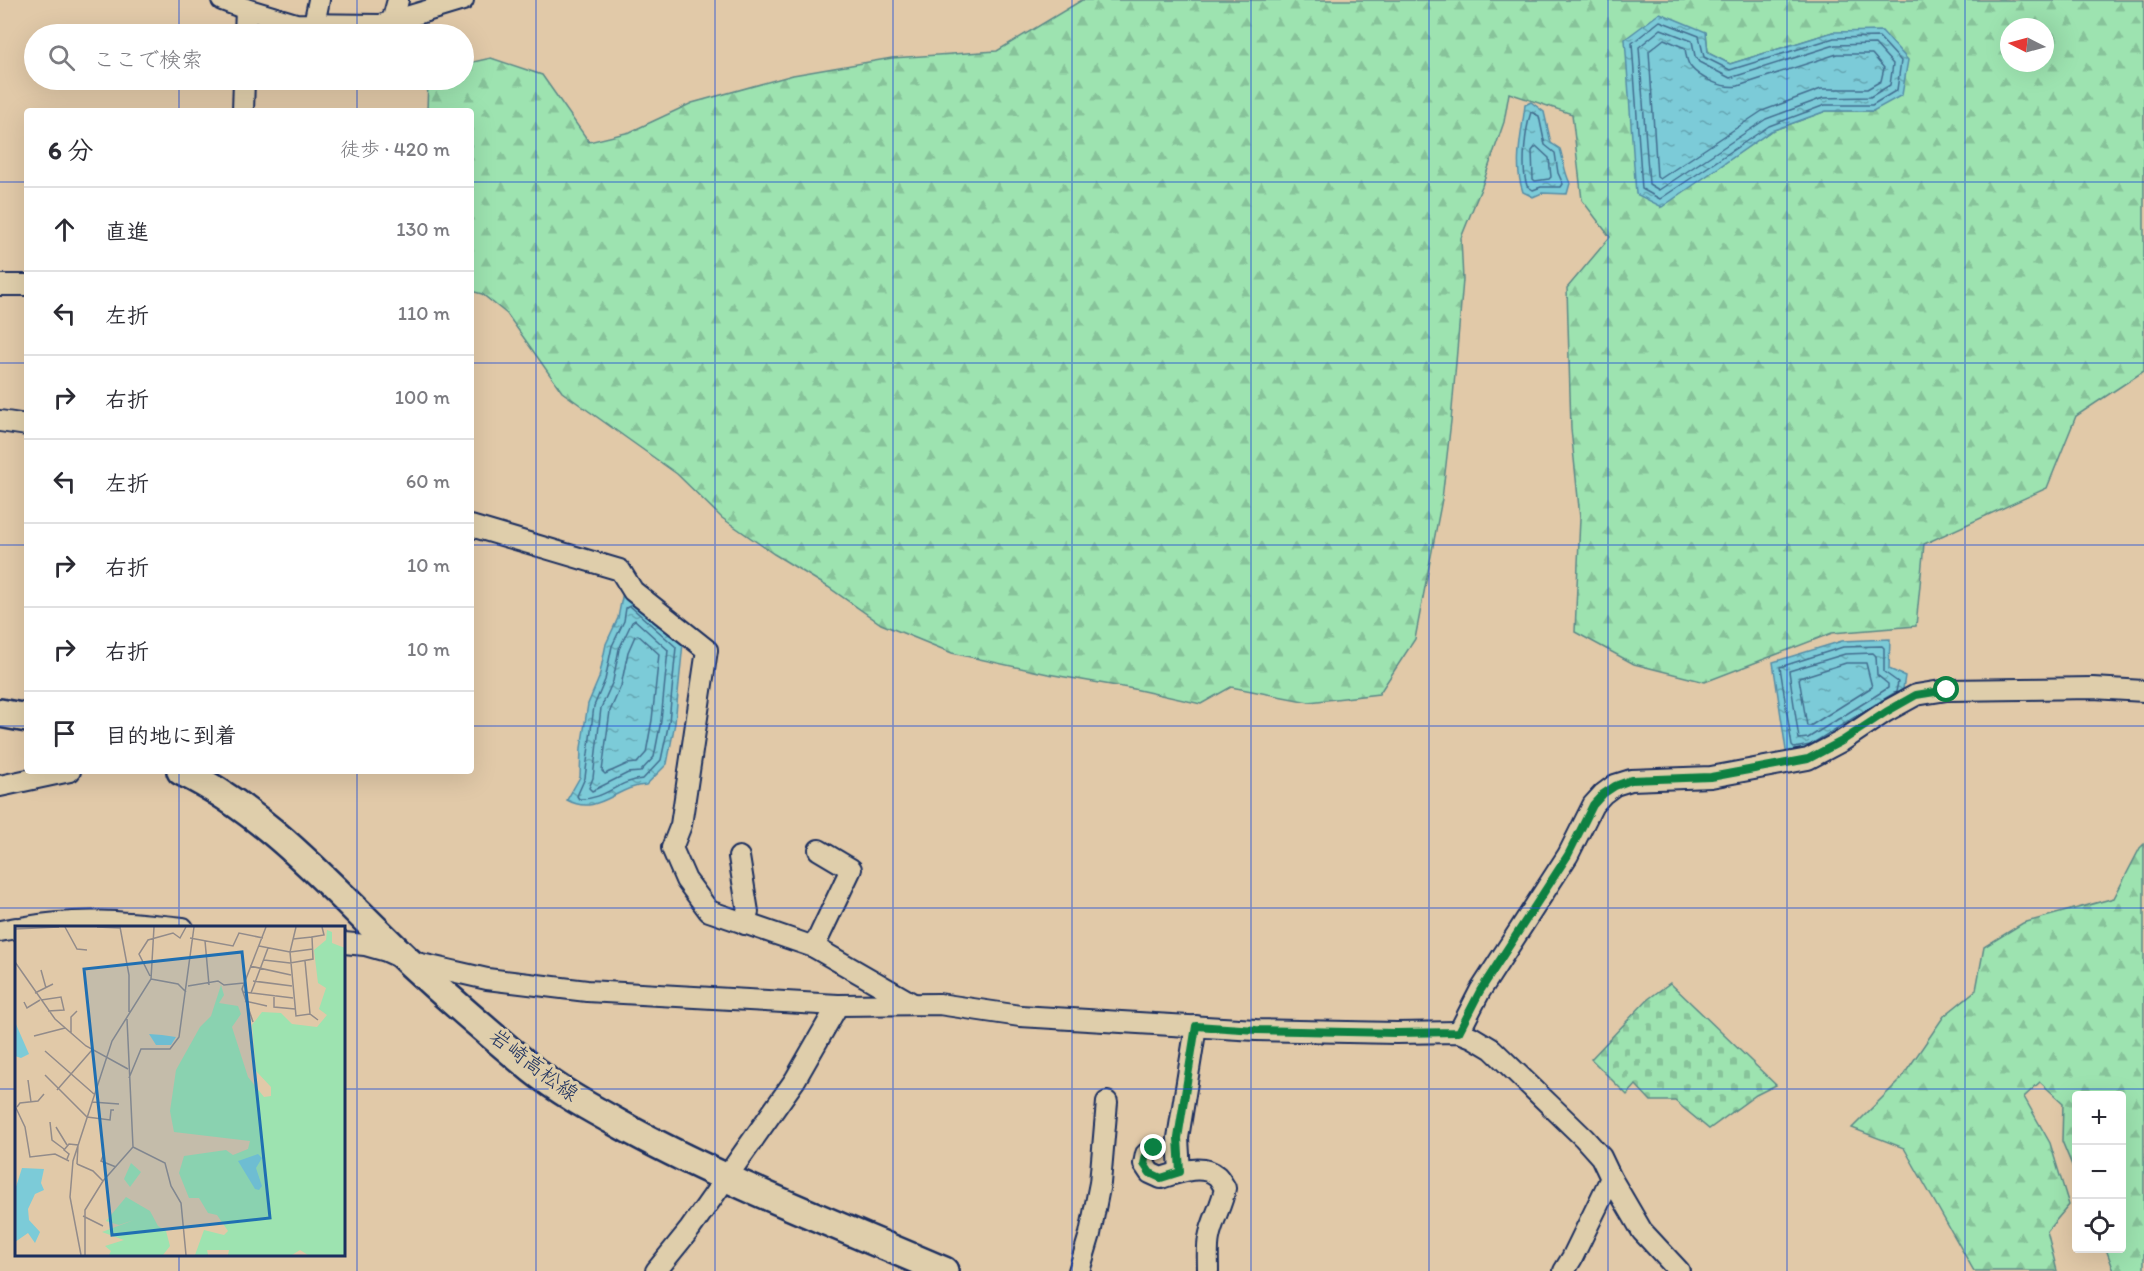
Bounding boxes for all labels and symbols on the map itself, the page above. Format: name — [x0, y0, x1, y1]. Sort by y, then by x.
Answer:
north arrow — [2000, 18, 2054, 72]
route start — [1933, 676, 1959, 702]
inset map — [15, 926, 345, 1256]
street label: 岩崎高松線 — [485, 1023, 584, 1106]
route end — [1140, 1134, 1166, 1160]

